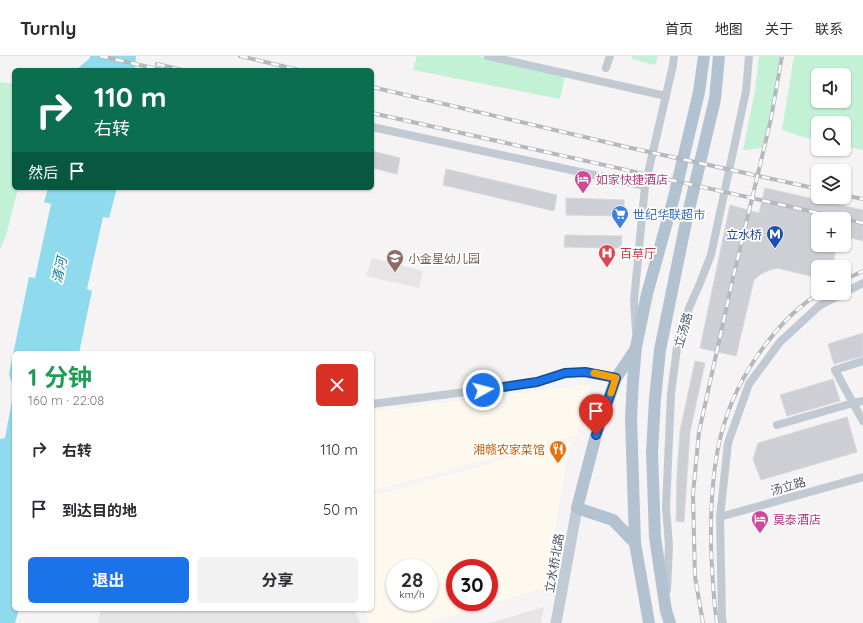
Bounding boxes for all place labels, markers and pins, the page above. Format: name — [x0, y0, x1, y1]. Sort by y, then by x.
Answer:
hotel icon: 如家快捷酒店 — [573, 169, 593, 194]
place label: 如家快捷酒店 — [596, 172, 668, 187]
supermarket icon: 世纪华联超市 — [610, 204, 630, 229]
place label: 世纪华联超市 — [633, 207, 705, 222]
metro station icon: 立水桥 — [765, 224, 785, 249]
place label: 立水桥 — [726, 227, 762, 242]
hospital icon: 百草厅 — [597, 243, 617, 268]
place label: 百草厅 — [620, 246, 656, 261]
school or university icon: 小金星幼儿园 — [385, 248, 405, 273]
place label: 小金星幼儿园 — [408, 251, 480, 266]
pin — [579, 394, 613, 435]
restaurant icon: 湘赣农家菜馆 — [548, 439, 568, 464]
place label: 湘赣农家菜馆 — [473, 442, 545, 457]
hotel icon: 莫泰酒店 — [750, 509, 770, 534]
place label: 莫泰酒店 — [773, 512, 821, 527]

